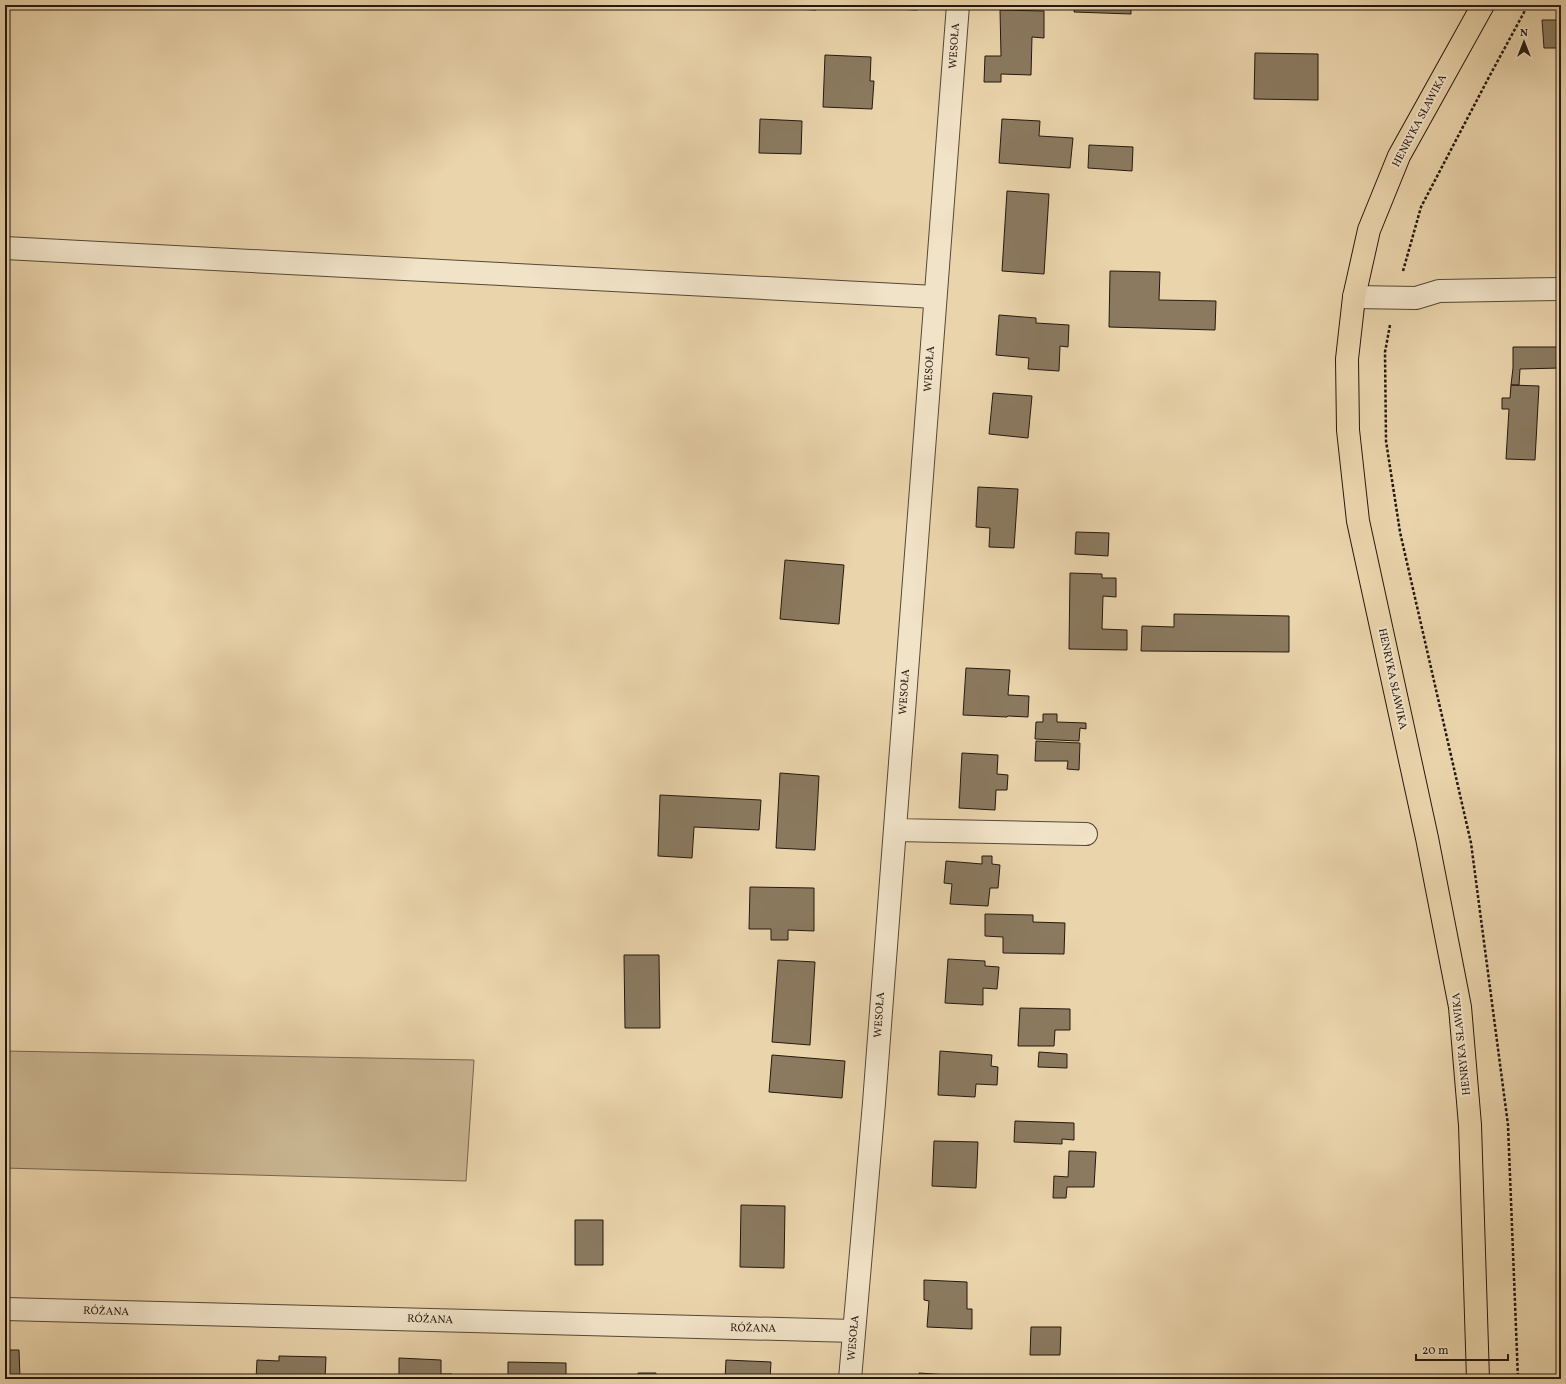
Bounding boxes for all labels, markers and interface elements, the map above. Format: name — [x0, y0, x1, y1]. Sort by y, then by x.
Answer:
street label: WESOŁA — [946, 22, 964, 69]
north arrow — [1504, 22, 1544, 62]
text: N — [1520, 26, 1528, 41]
street label: HENRYKA SŁAWIKA — [1389, 72, 1451, 170]
street label: WESOŁA — [921, 345, 939, 392]
street label: HENRYKA SŁAWIKA — [1374, 627, 1410, 731]
street label: WESOŁA — [896, 668, 914, 715]
street label: WESOŁA — [871, 991, 889, 1038]
street label: HENRYKA SŁAWIKA — [1449, 992, 1475, 1096]
street label: RÓŻANA — [83, 1304, 129, 1320]
street label: RÓŻANA — [407, 1312, 453, 1328]
street label: WESOŁA — [845, 1314, 863, 1361]
street label: RÓŻANA — [730, 1321, 776, 1337]
scale bar — [1416, 1336, 1508, 1362]
text: 20 m — [1422, 1343, 1449, 1359]

